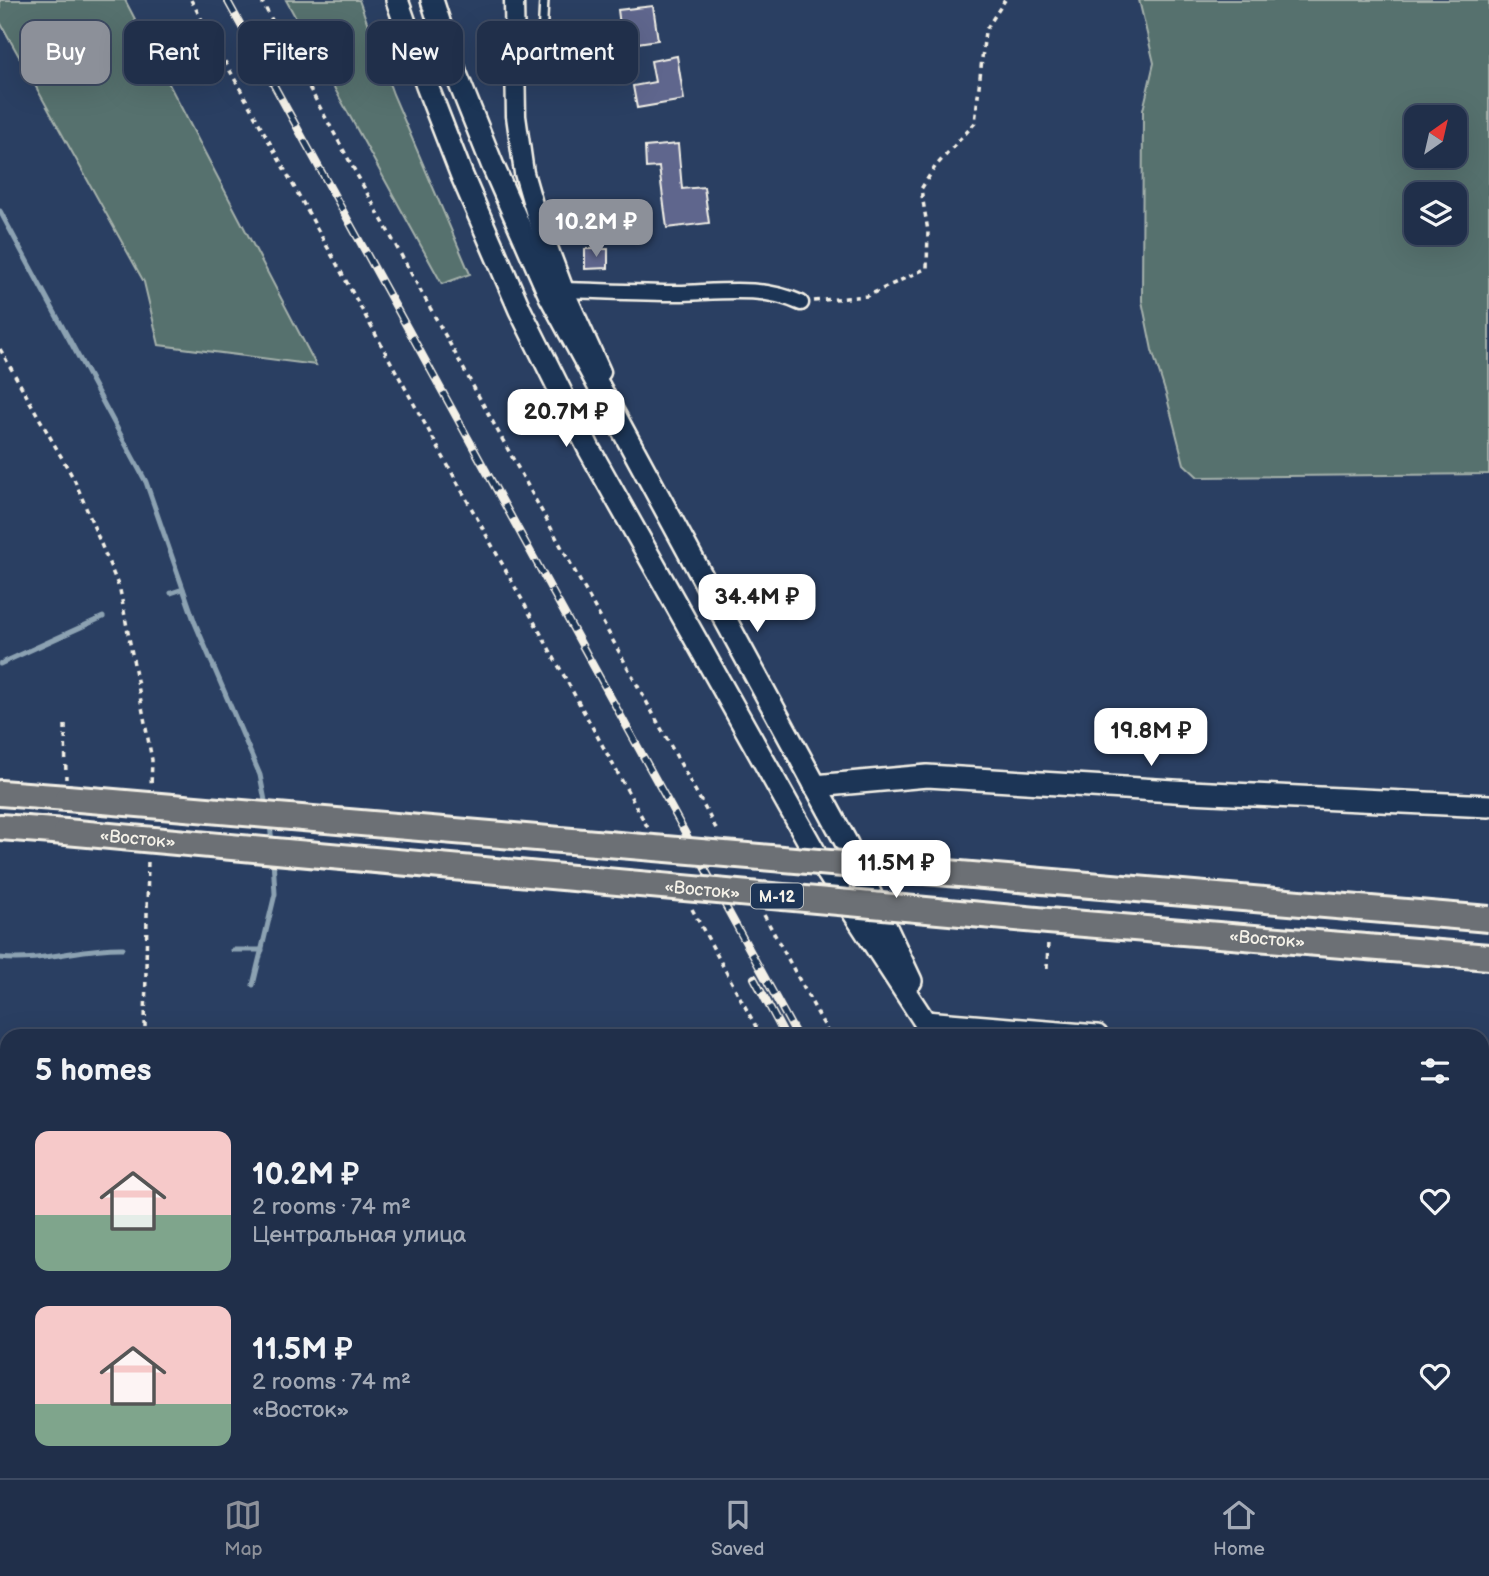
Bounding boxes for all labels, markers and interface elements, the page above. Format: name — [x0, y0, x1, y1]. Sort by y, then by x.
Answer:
chip: Buy — [21, 21, 110, 84]
chip: Rent — [124, 21, 224, 84]
chip: Filters — [238, 21, 353, 84]
chip: New — [367, 21, 463, 84]
chip: Apartment — [477, 21, 638, 84]
north arrow — [1404, 105, 1466, 168]
map controls — [1404, 105, 1467, 245]
button: layers — [1404, 182, 1467, 245]
pin: 10.2M ₽ — [531, 200, 661, 259]
text: 10.2M ₽ — [555, 208, 637, 236]
pin: 20.7M ₽ — [501, 390, 631, 449]
text: 20.7M ₽ — [524, 398, 608, 426]
pin: 34.4M ₽ — [692, 574, 822, 634]
text: 34.4M ₽ — [714, 583, 800, 611]
pin: 19.8M ₽ — [1086, 708, 1216, 768]
text: 19.8M ₽ — [1110, 717, 1192, 745]
street label: «Восток» — [99, 825, 177, 853]
pin: 11.5M ₽ — [831, 841, 961, 900]
text: 11.5M ₽ — [857, 849, 935, 877]
street label: «Восток» — [663, 876, 741, 904]
road number: М-12 — [751, 884, 803, 908]
street label: «Восток» — [1228, 926, 1306, 953]
icon: filters — [1416, 1052, 1454, 1090]
text: 5 homes — [35, 1053, 152, 1089]
text: 10.2M ₽ — [252, 1157, 359, 1193]
icon: home — [91, 1159, 175, 1243]
icon: heart — [1416, 1182, 1454, 1220]
text: 2 rooms · 74 m² — [252, 1193, 411, 1221]
text: Центральная улица — [252, 1221, 466, 1249]
text: 11.5M ₽ — [252, 1332, 353, 1368]
icon: home — [91, 1334, 175, 1418]
icon: heart — [1416, 1357, 1454, 1395]
text: 2 rooms · 74 m² — [252, 1368, 411, 1396]
text: «Восток» — [252, 1396, 349, 1424]
tab: Map — [224, 1496, 262, 1561]
tab: Saved — [711, 1496, 764, 1561]
tab: Home — [1213, 1496, 1265, 1561]

